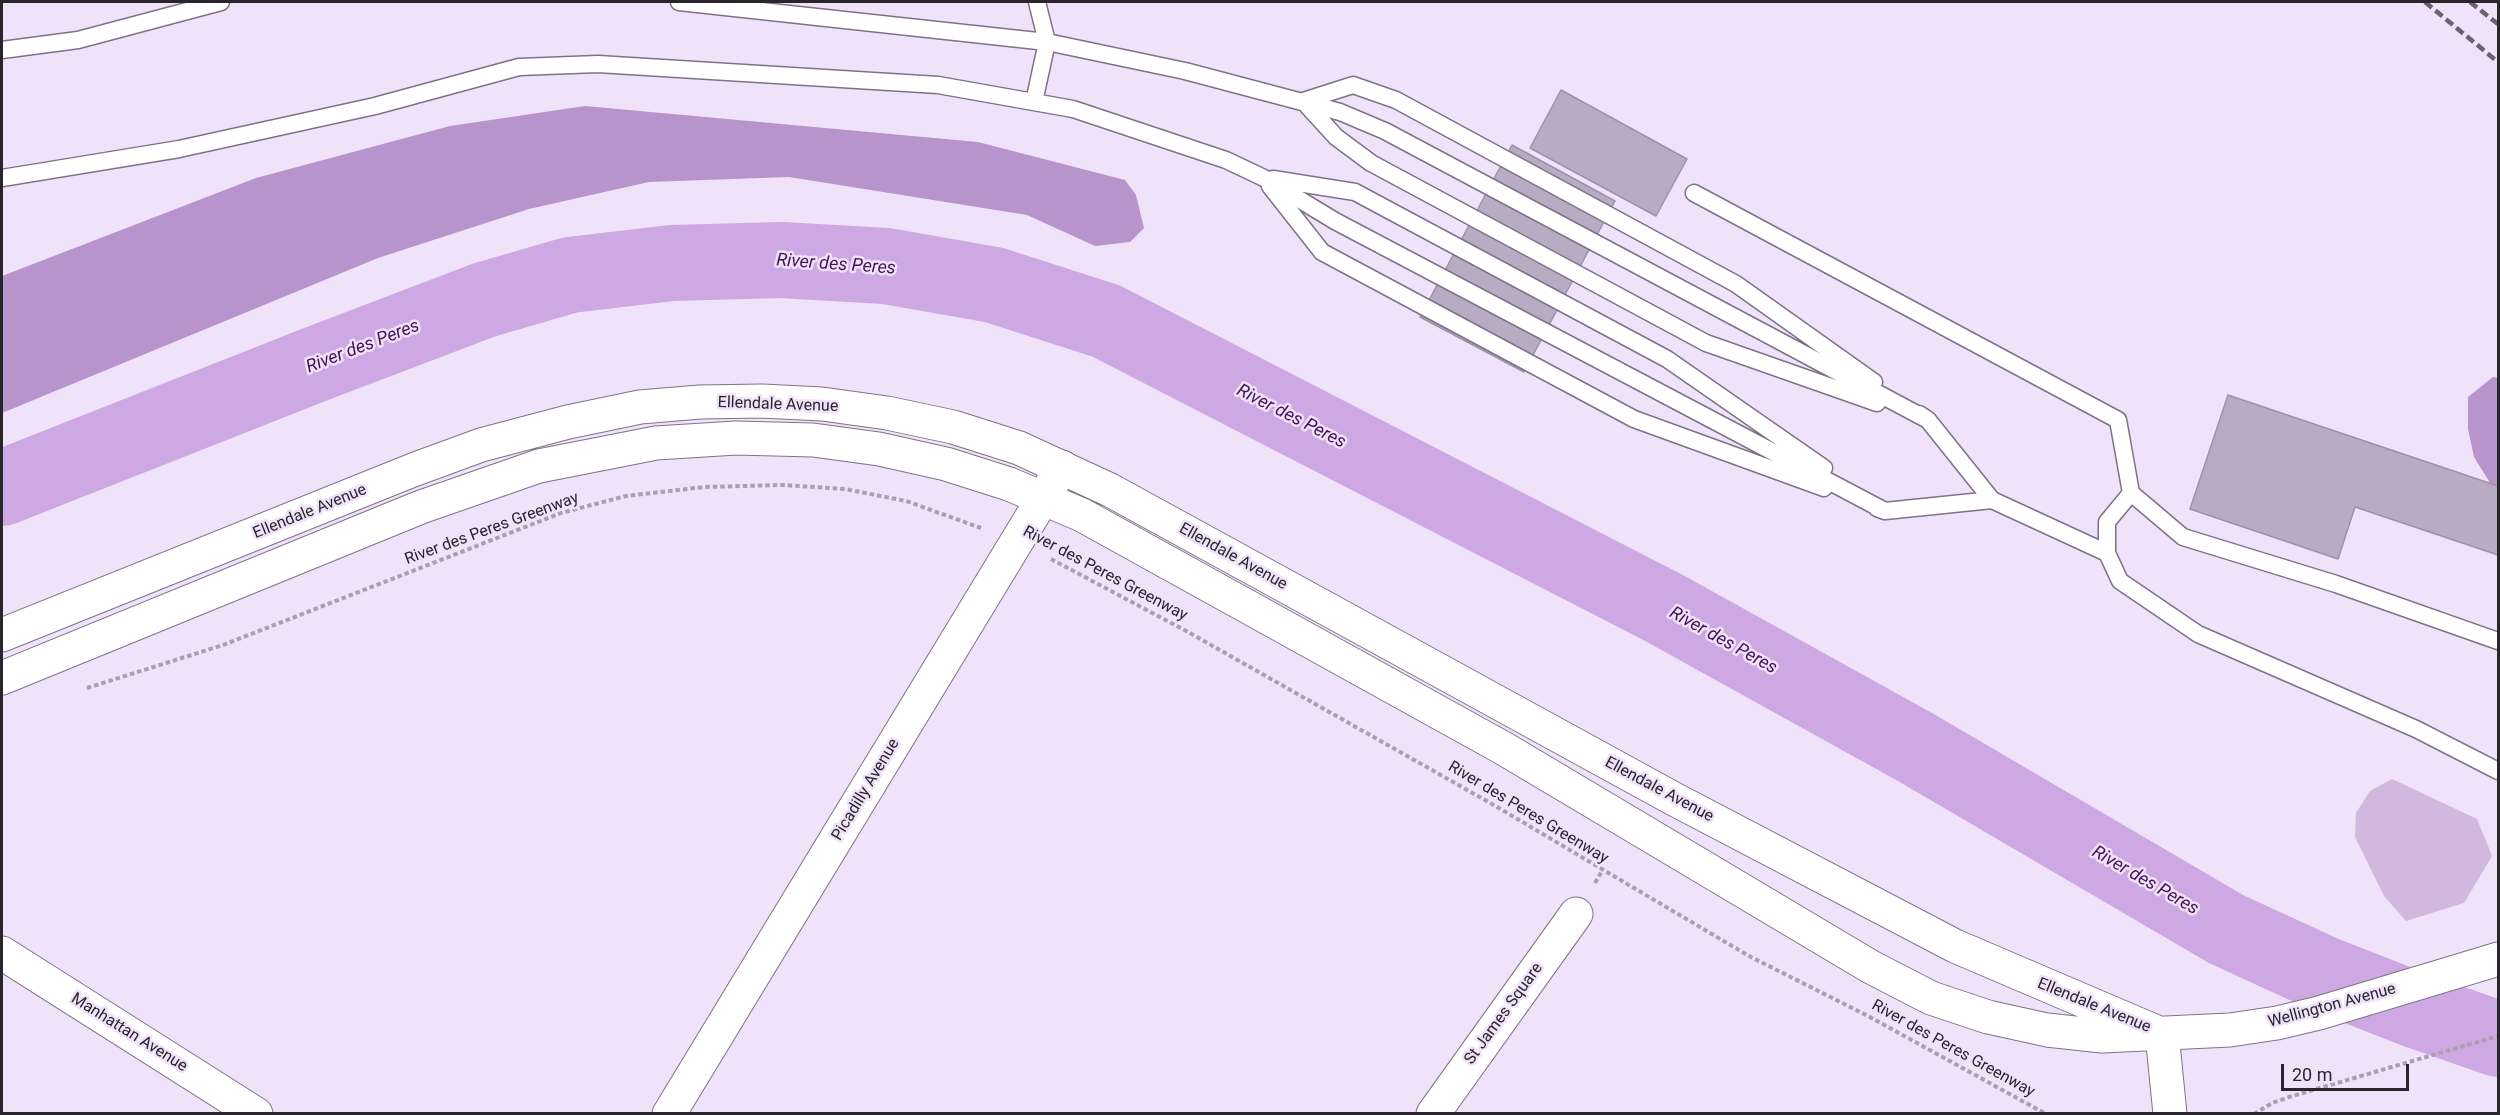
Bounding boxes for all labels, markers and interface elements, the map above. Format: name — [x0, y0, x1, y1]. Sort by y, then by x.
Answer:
water label: River des Peres — [776, 250, 896, 280]
water label: River des Peres — [303, 315, 423, 379]
water label: River des Peres — [1233, 380, 1349, 454]
street label: Ellendale Avenue — [717, 393, 839, 417]
street label: Ellendale Avenue — [251, 481, 369, 543]
street label: River des Peres Greenway — [402, 489, 582, 569]
street label: Ellendale Avenue — [1176, 519, 1290, 595]
street label: River des Peres Greenway — [1019, 522, 1191, 626]
water label: River des Peres — [1665, 603, 1781, 679]
street label: Picadilly Avenue — [828, 736, 904, 844]
street label: Ellendale Avenue — [1601, 753, 1717, 827]
street label: River des Peres Greenway — [1444, 757, 1612, 869]
water label: River des Peres — [2088, 842, 2202, 920]
street label: St James Square — [1461, 959, 1547, 1069]
street label: Ellendale Avenue — [2035, 975, 2153, 1037]
street label: Wellington Avenue — [2266, 980, 2398, 1032]
street label: Manhattan Avenue — [67, 990, 191, 1076]
street label: River des Peres Greenway — [1868, 996, 2038, 1102]
scale bar — [2284, 1052, 2412, 1090]
text: 20 m — [2292, 1064, 2332, 1085]

